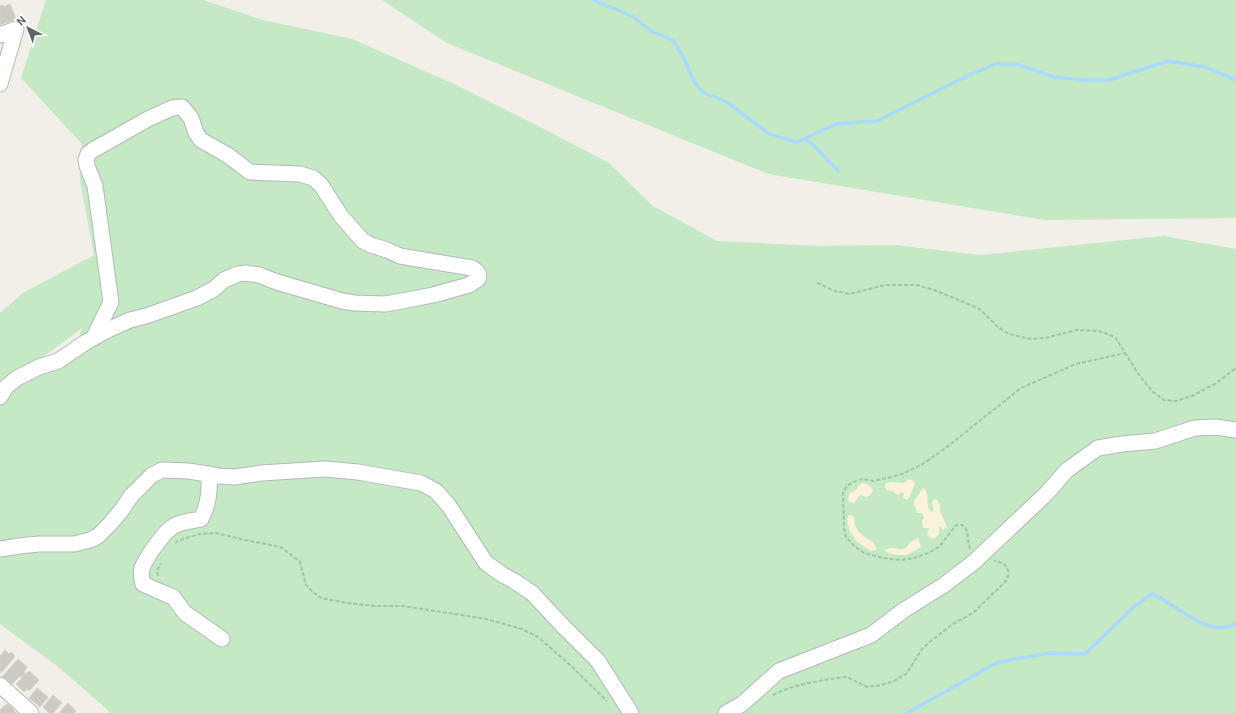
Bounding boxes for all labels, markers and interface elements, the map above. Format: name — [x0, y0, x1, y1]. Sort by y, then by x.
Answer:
north arrow — [8, 8, 48, 48]
text: N — [14, 13, 29, 28]

